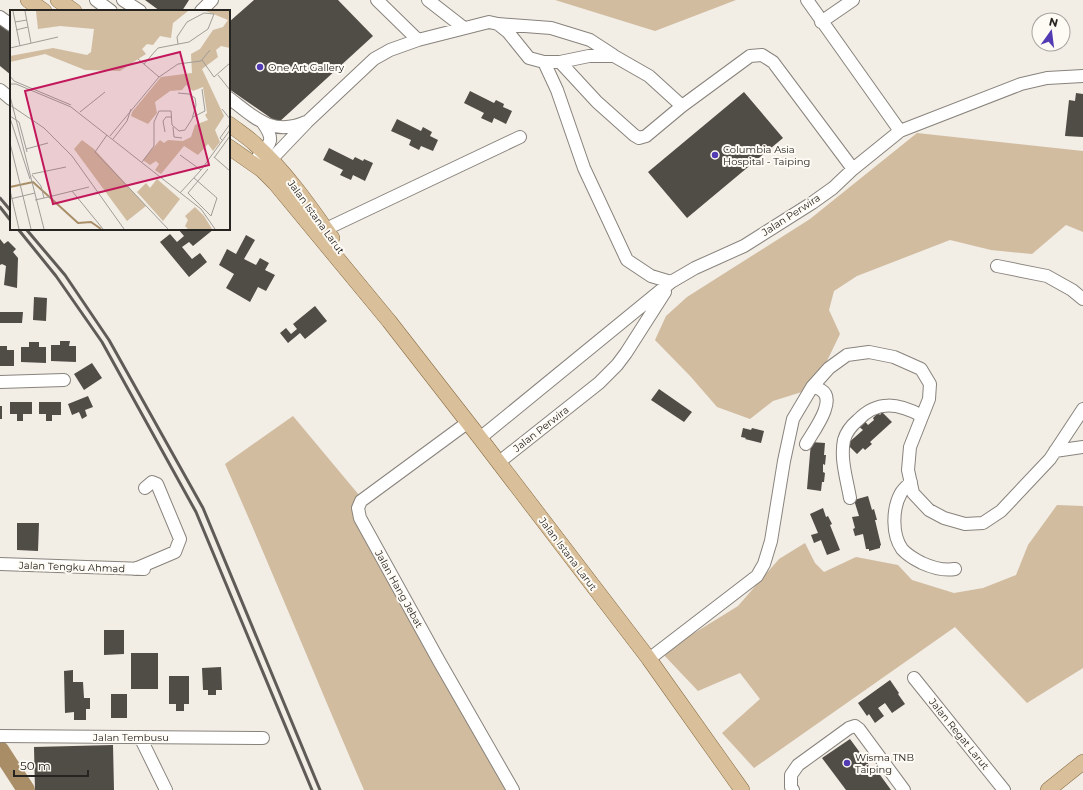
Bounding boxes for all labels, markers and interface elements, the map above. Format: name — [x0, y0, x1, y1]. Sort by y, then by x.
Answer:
inset map — [10, 10, 230, 230]
north arrow — [1031, 12, 1071, 52]
text: N — [1047, 14, 1059, 30]
place label: One Art Gallery — [268, 61, 345, 74]
marker: One Art Gallery — [255, 62, 265, 72]
place label: Columbia Asia Hospital - Taiping — [723, 143, 810, 168]
marker: Columbia Asia Hospital - Taiping — [710, 150, 720, 160]
street label: Jalan Istana Larut — [284, 177, 347, 257]
street label: Jalan Perwira — [758, 191, 823, 239]
street label: Jalan Perwira — [510, 403, 571, 455]
street label: Jalan Istana Larut — [536, 514, 600, 593]
street label: Jalan Hang Jebat — [372, 547, 426, 630]
street label: Jalan Tengku Ahmad — [18, 559, 125, 575]
street label: Jalan Regat Larut — [926, 695, 992, 772]
street label: Jalan Tembusu — [92, 731, 169, 744]
place label: Wisma TNB Taiping — [855, 751, 914, 776]
scale bar — [14, 752, 88, 778]
text: 50 m — [20, 758, 51, 773]
marker: Wisma TNB Taiping — [842, 758, 852, 768]

